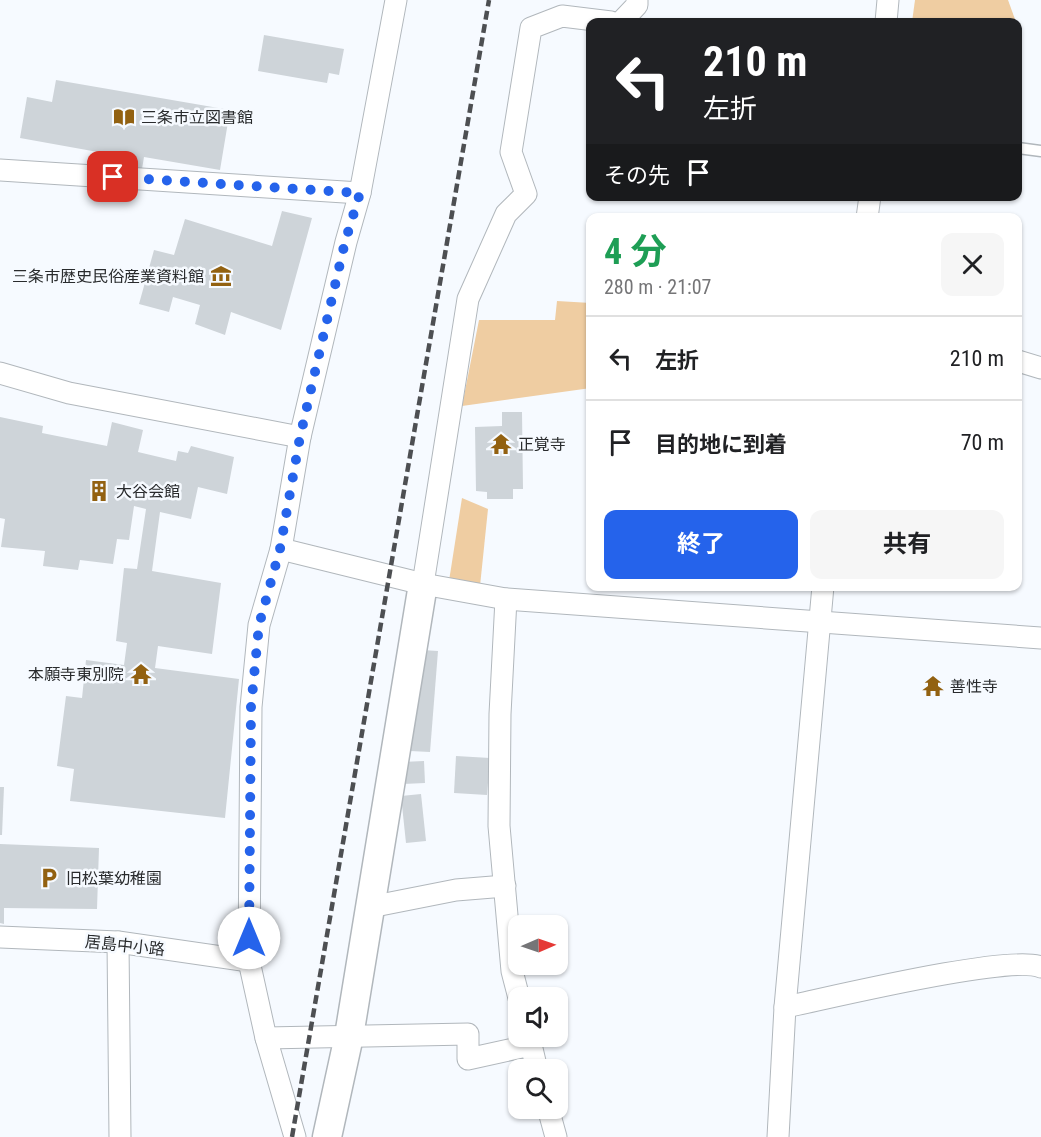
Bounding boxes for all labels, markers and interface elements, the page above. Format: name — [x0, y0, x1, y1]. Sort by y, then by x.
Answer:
text: 210 m — [703, 37, 808, 86]
icon: left — [604, 42, 682, 120]
text: 左折 — [703, 93, 757, 125]
library icon: 三条市立図書館 — [112, 105, 136, 129]
place label: 三条市立図書館 — [141, 108, 253, 127]
pin — [87, 151, 138, 202]
icon: arrive — [682, 156, 715, 189]
icon: arrive — [96, 160, 129, 193]
text: その先 — [604, 163, 670, 188]
text: 4 分 — [604, 231, 667, 273]
button: close — [941, 233, 1004, 296]
museum icon: 三条市歴史民俗産業資料館 — [209, 264, 233, 288]
place label: 三条市歴史民俗産業資料館 — [12, 267, 204, 286]
text: 280 m · 21:07 — [604, 275, 711, 299]
icon: left — [604, 342, 637, 375]
text: 210 m — [950, 346, 1004, 371]
text: 左折 — [655, 348, 699, 373]
icon: arrive — [604, 426, 637, 459]
text: 70 m — [961, 430, 1004, 455]
temple icon: 正覚寺 — [489, 432, 513, 456]
text: 目的地に到着 — [655, 432, 787, 457]
place label: 正覚寺 — [518, 435, 566, 454]
building icon: 大谷会館 — [87, 479, 111, 503]
place label: 大谷会館 — [116, 482, 180, 501]
button: 終了 — [604, 510, 798, 579]
button: 共有 — [810, 510, 1004, 579]
temple icon: 本願寺東別院 — [129, 662, 153, 686]
place label: 本願寺東別院 — [28, 665, 124, 684]
temple icon: 善性寺 — [921, 674, 945, 698]
place label: 善性寺 — [950, 677, 998, 696]
parking icon: 旧松葉幼稚園 — [37, 866, 61, 890]
place label: 旧松葉幼稚園 — [66, 869, 162, 888]
position arrow — [217, 906, 281, 970]
north arrow — [508, 915, 568, 975]
map controls — [508, 915, 568, 1119]
street label: 居島中小路 — [84, 932, 166, 959]
button: sound — [508, 987, 568, 1047]
button: search — [508, 1059, 568, 1119]

